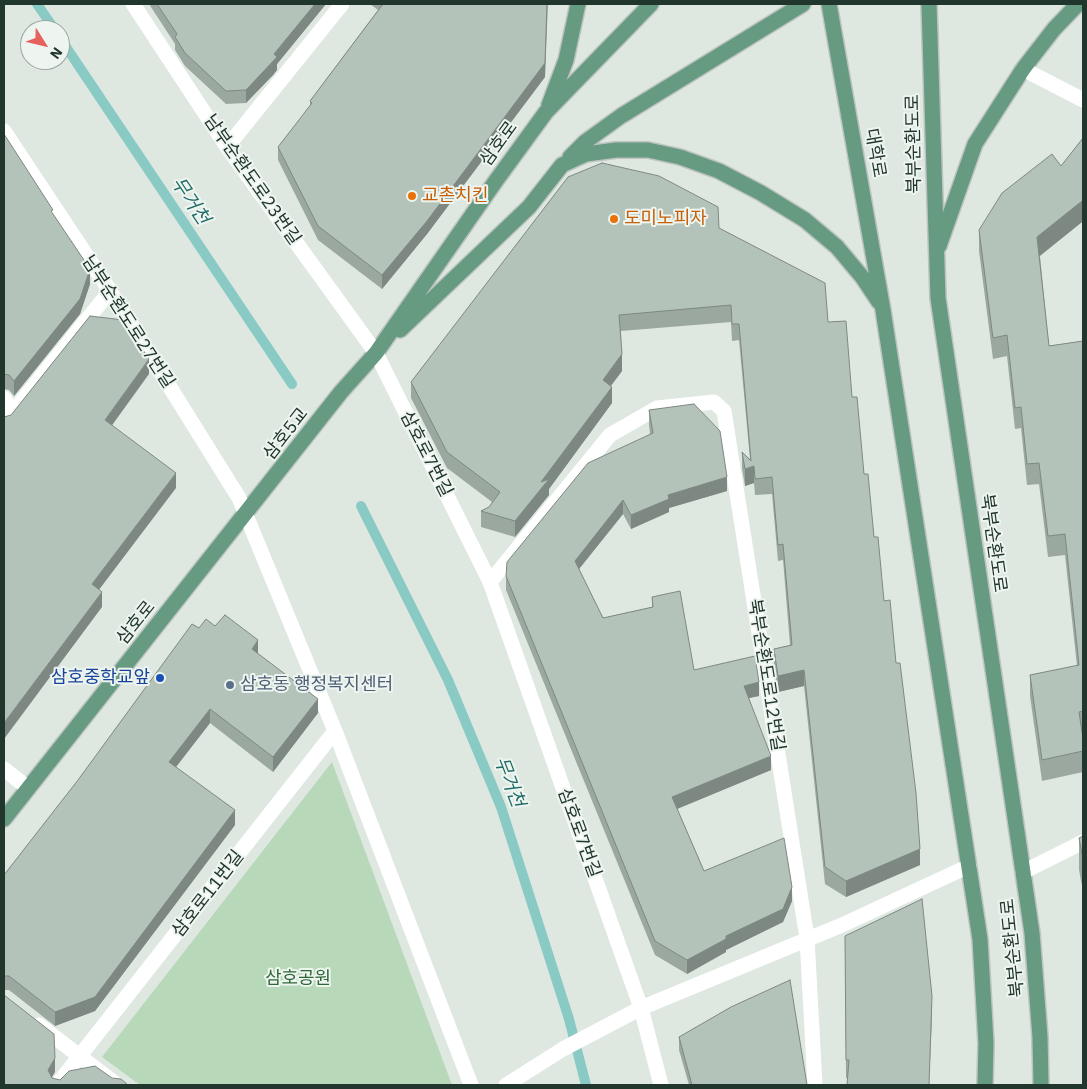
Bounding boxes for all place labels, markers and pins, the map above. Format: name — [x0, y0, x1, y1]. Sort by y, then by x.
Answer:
place label: 교촌치킨 — [422, 185, 488, 207]
marker: 교촌치킨 — [406, 190, 418, 202]
place label: 도미노피자 — [624, 208, 707, 230]
marker: 도미노피자 — [608, 213, 620, 225]
place label: 삼호중학교앞 — [51, 667, 150, 689]
marker: 삼호중학교앞 — [154, 672, 166, 684]
place label: 삼호동 행정복지센터 — [240, 674, 393, 696]
marker: 삼호동 행정복지센터 — [224, 679, 236, 691]

